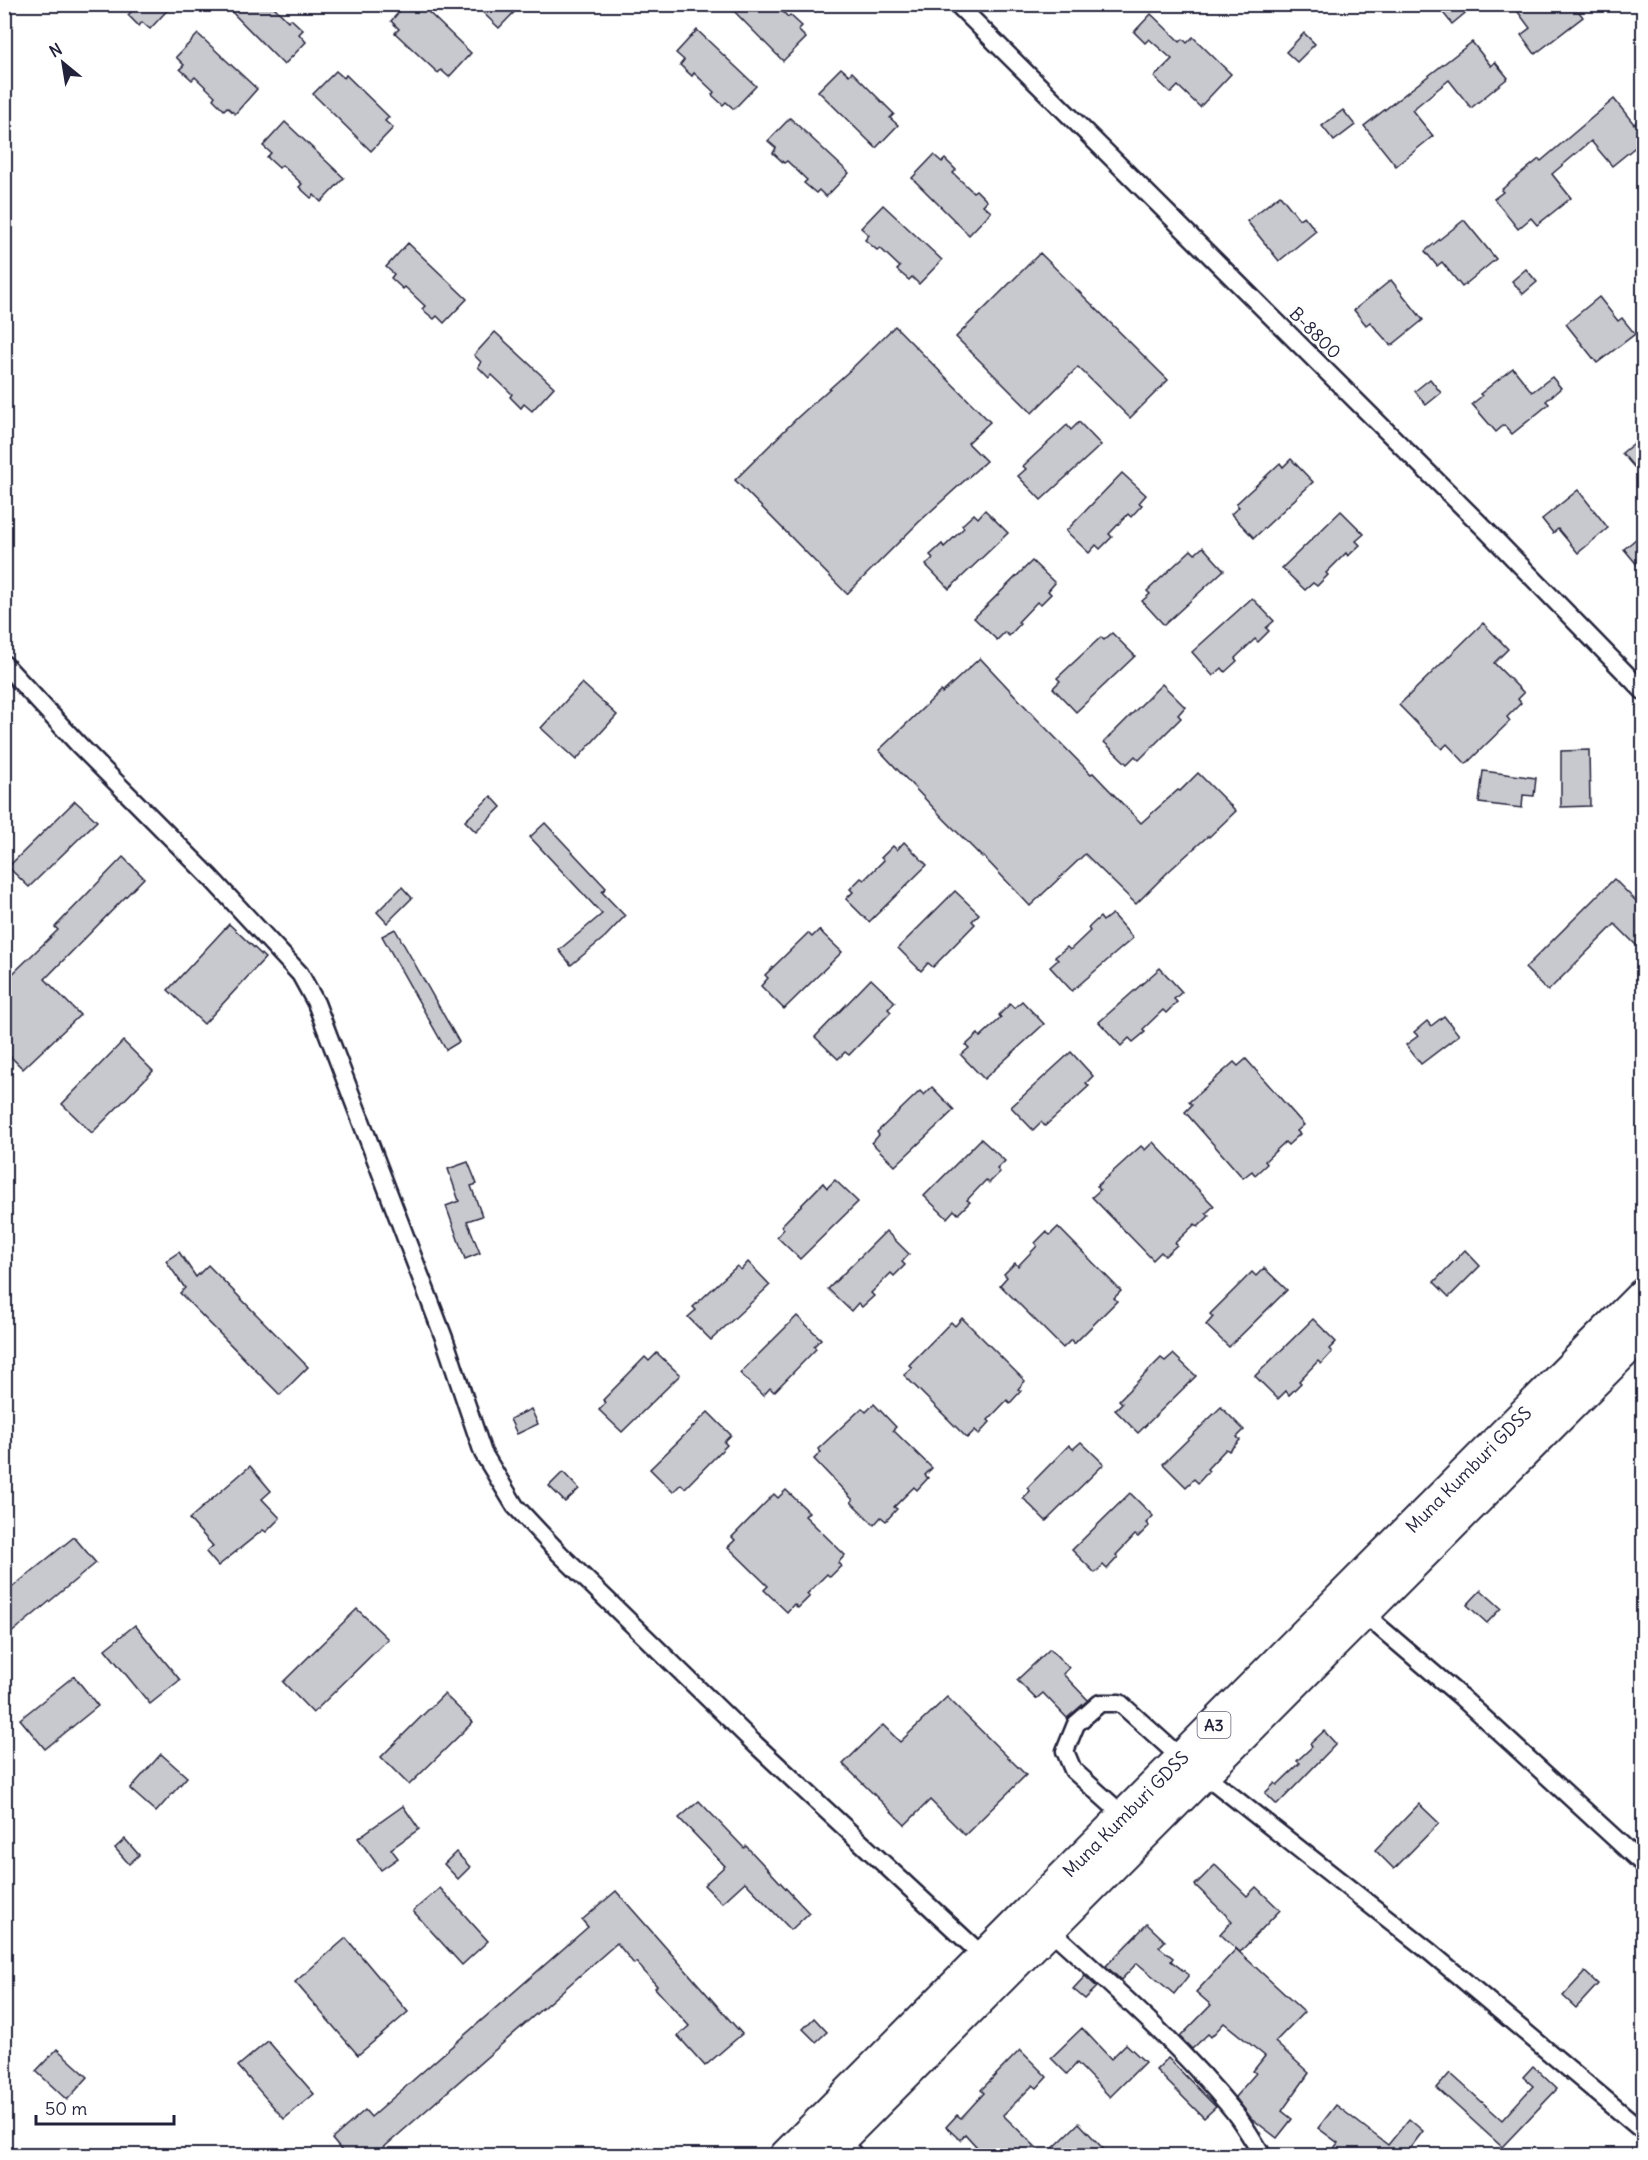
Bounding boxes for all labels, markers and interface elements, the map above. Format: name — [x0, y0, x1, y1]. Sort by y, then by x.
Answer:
north arrow — [33, 33, 93, 93]
text: N — [46, 39, 65, 61]
street label: B-8800 — [1285, 302, 1346, 363]
street label: Muna Kumburi GDSS — [1401, 1401, 1536, 1538]
road number: A3 — [1198, 1712, 1230, 1738]
street label: Muna Kumburi GDSS — [1058, 1746, 1194, 1882]
scale bar — [36, 2088, 174, 2126]
text: 50 m — [45, 2097, 87, 2120]

